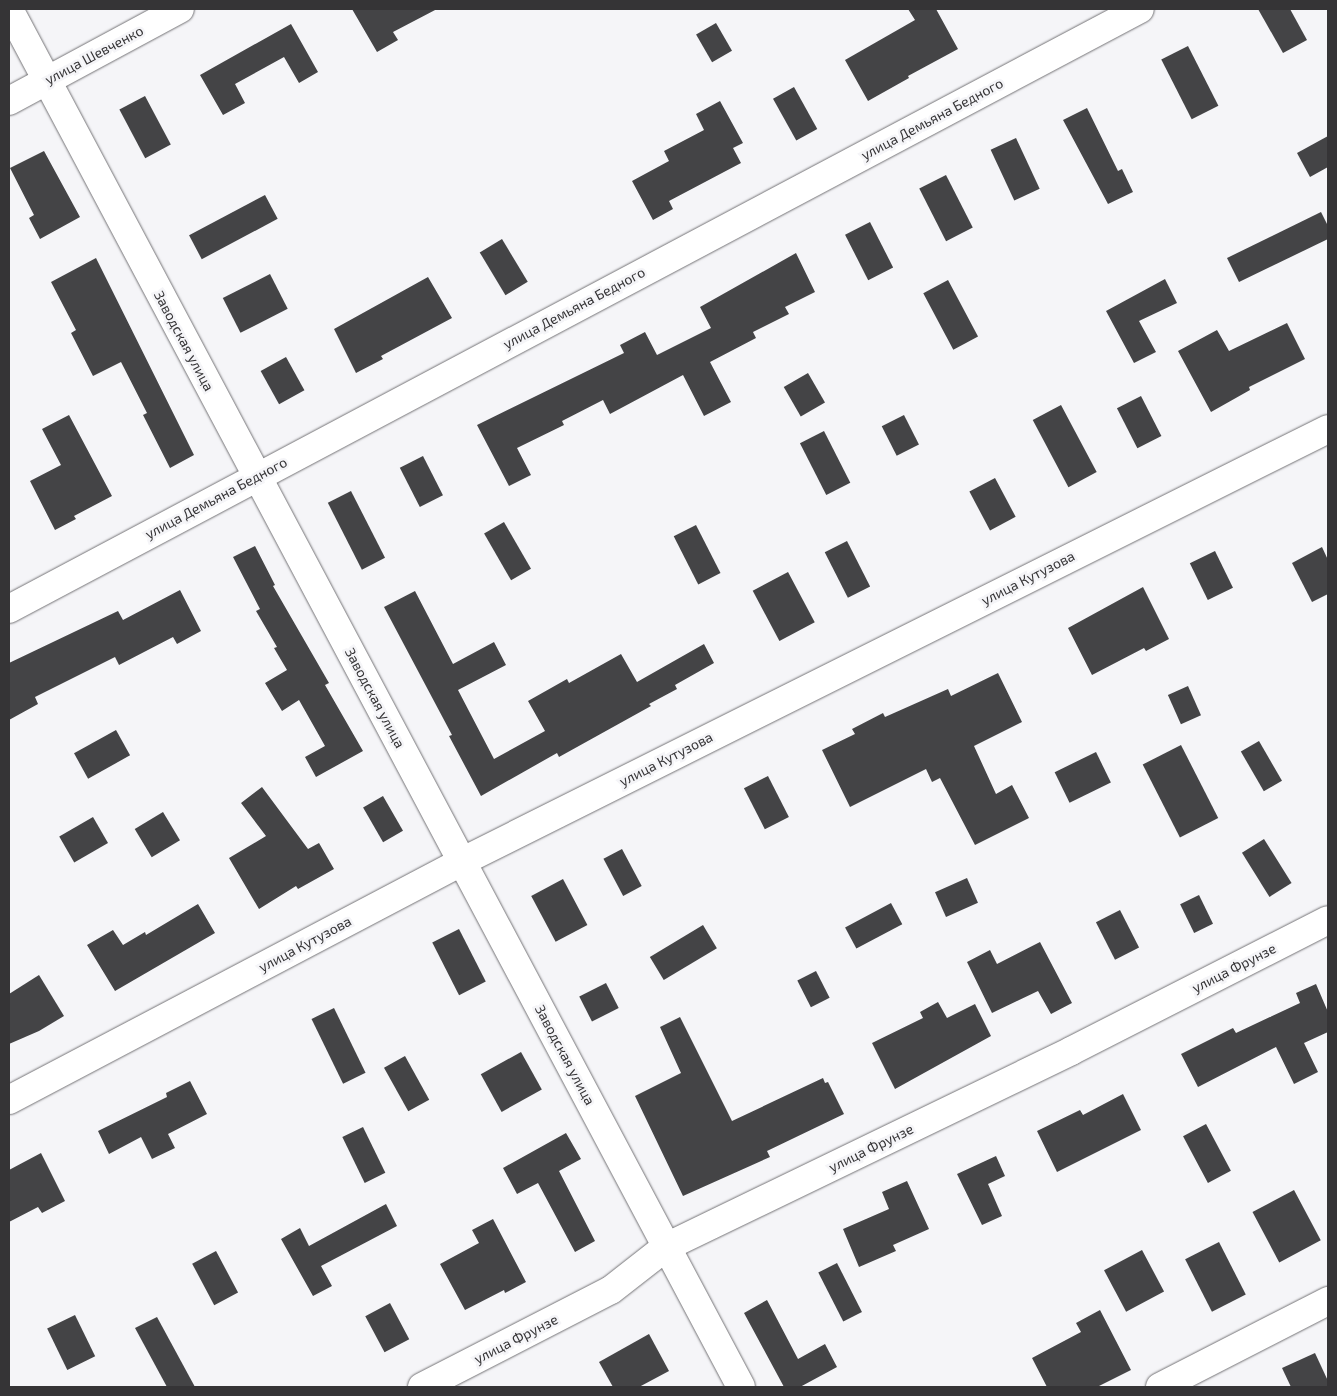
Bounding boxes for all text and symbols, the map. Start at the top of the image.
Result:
street label: улица Шевченко [42,22,146,88]
street label: улица Демьяна Бедного [858,74,1006,164]
street label: улица Демьяна Бедного [500,263,648,353]
street label: Заводская улица [151,288,217,394]
street label: улица Демьяна Бедного [142,453,290,543]
street label: улица Кутузова [978,547,1078,609]
street label: Заводская улица [342,645,408,751]
street label: улица Кутузова [616,728,716,790]
street label: улица Кутузова [256,913,354,975]
street label: улица Фрунзе [1189,940,1279,996]
street label: Заводская улица [532,1002,598,1108]
street label: улица Фрунзе [826,1120,916,1176]
street label: улица Фрунзе [471,1311,561,1367]

